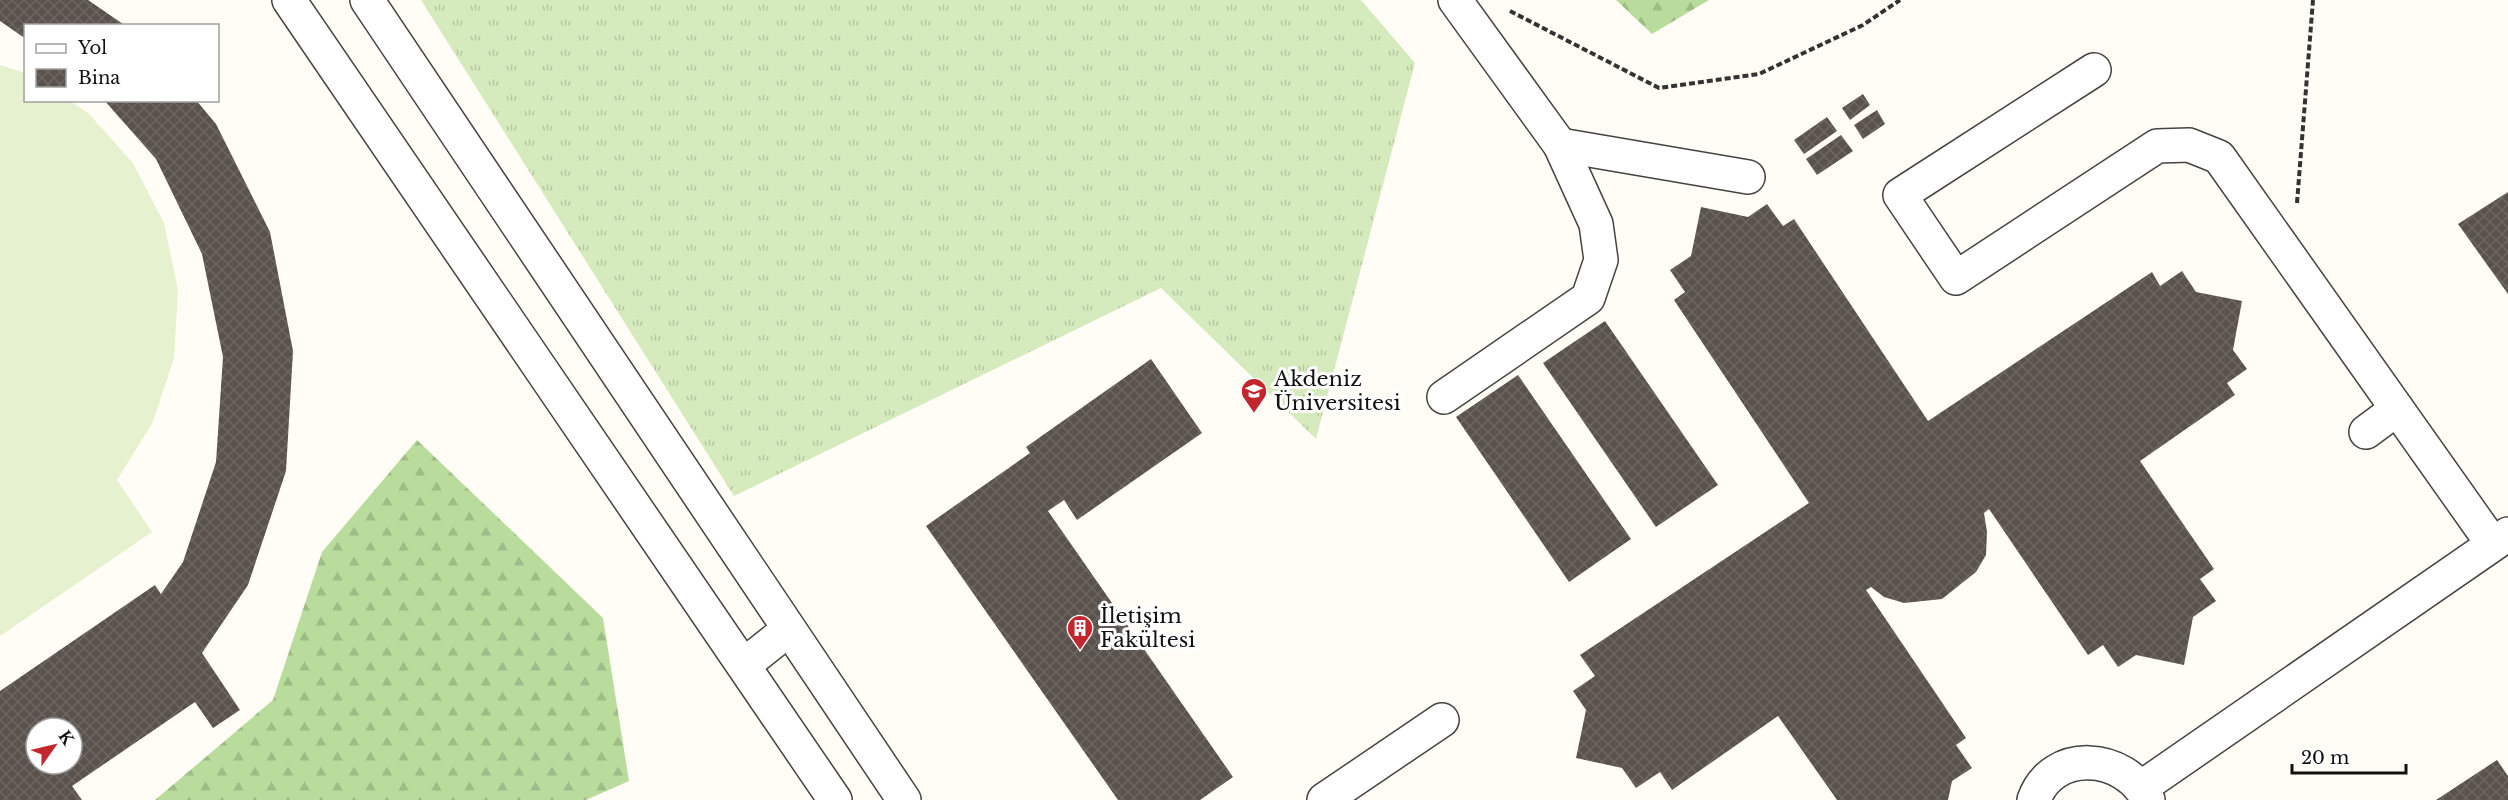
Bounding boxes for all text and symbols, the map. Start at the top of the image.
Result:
legend [24,24,219,102]
text: Yol [77,37,107,59]
text: Bina [78,67,120,89]
place label: Akdeniz Üniversitesi [1273,366,1401,416]
school or university icon: Akdeniz Üniversitesi [1239,376,1269,414]
place label: İletişim Fakültesi [1100,603,1195,653]
building icon: İletişim Fakültesi [1065,613,1095,651]
north arrow [24,716,84,776]
text: K [54,727,79,749]
scale bar [2292,737,2406,775]
text: 20 m [2301,747,2349,769]

